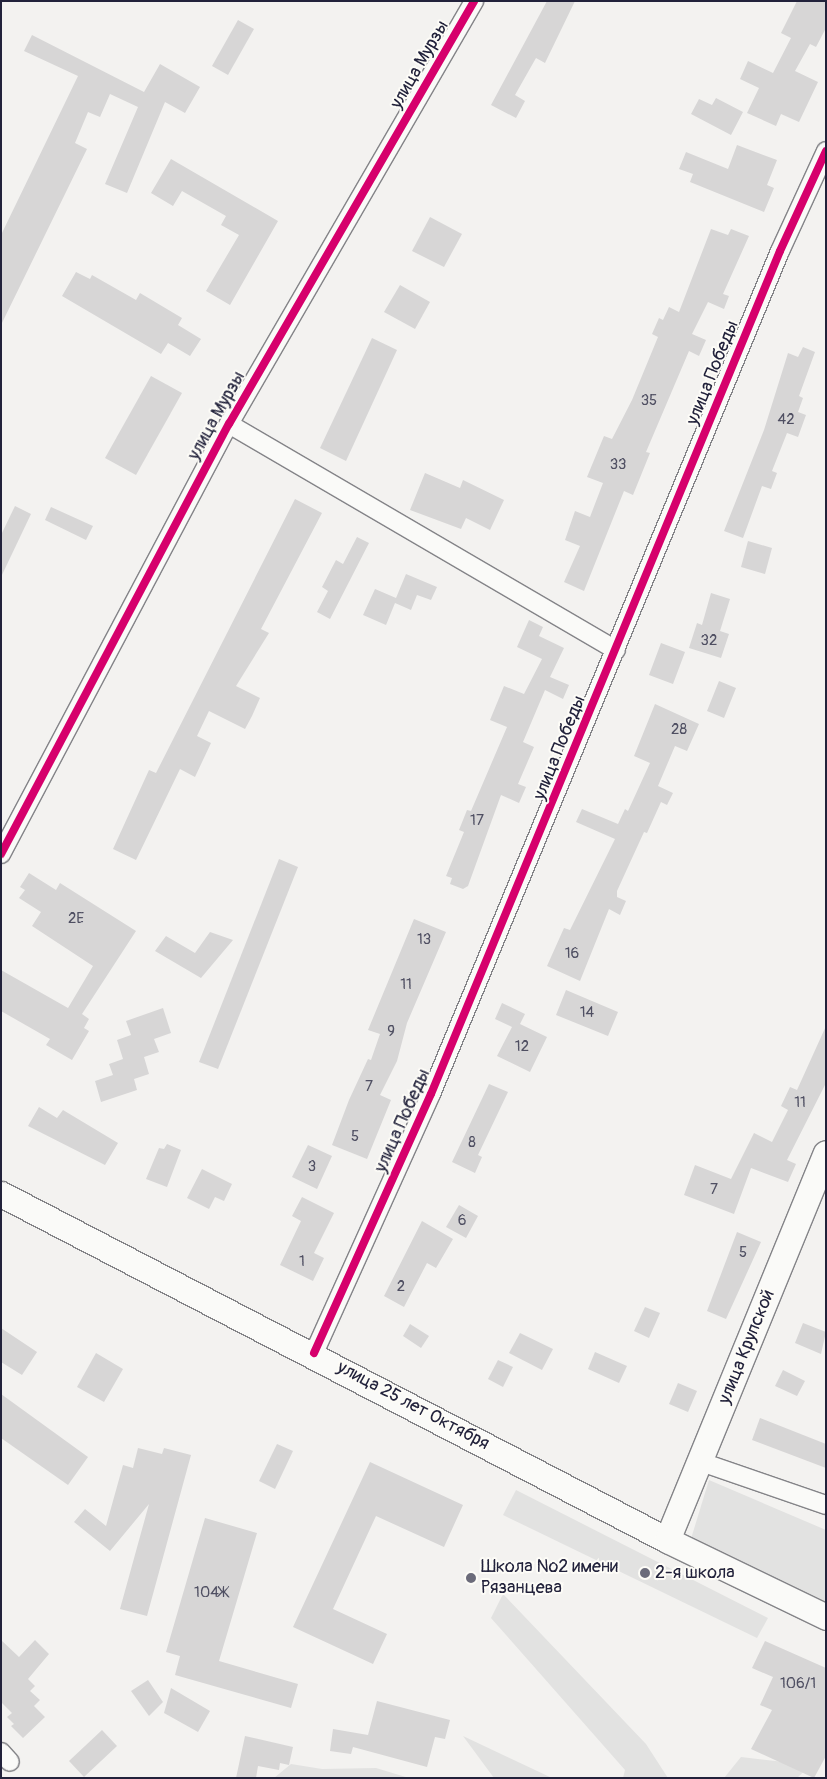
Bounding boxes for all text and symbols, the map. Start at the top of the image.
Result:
street label: улица Мурзы [386,17,454,113]
street label: улица Победы [682,318,744,428]
street label: улица Мурзы [184,368,250,464]
house number: 35 [641,392,657,410]
house number: 42 [777,411,795,429]
house number: 33 [610,456,626,474]
house number: 32 [701,632,717,650]
street label: улица Победы [529,693,591,803]
house number: 28 [671,721,687,739]
house number: 17 [470,812,484,830]
house number: 2Е [68,910,84,928]
house number: 13 [417,931,431,949]
house number: 16 [565,945,579,963]
house number: 11 [400,976,412,994]
house number: 14 [580,1004,594,1022]
house number: 9 [387,1023,395,1041]
house number: 12 [515,1038,529,1056]
street label: улица Победы [371,1066,435,1176]
house number: 7 [365,1078,373,1096]
house number: 11 [794,1094,806,1112]
house number: 5 [351,1128,359,1146]
house number: 8 [468,1134,476,1152]
house number: 3 [308,1158,316,1176]
house number: 7 [710,1181,718,1199]
house number: 6 [458,1212,466,1230]
house number: 5 [739,1244,747,1262]
house number: 1 [299,1253,305,1271]
house number: 2 [397,1278,405,1296]
street label: улица Крупской [714,1287,780,1407]
street label: улица 25 лет Октября [333,1357,493,1455]
place label: Школа №2 имени Рязанцева [481,1557,618,1600]
place label: 2-я школа [655,1562,735,1584]
marker: 2-я школа [639,1567,651,1579]
marker: Школа №2 имени Рязанцева [465,1572,477,1584]
house number: 104Ж [194,1584,228,1602]
house number: 106/1 [780,1675,816,1693]

